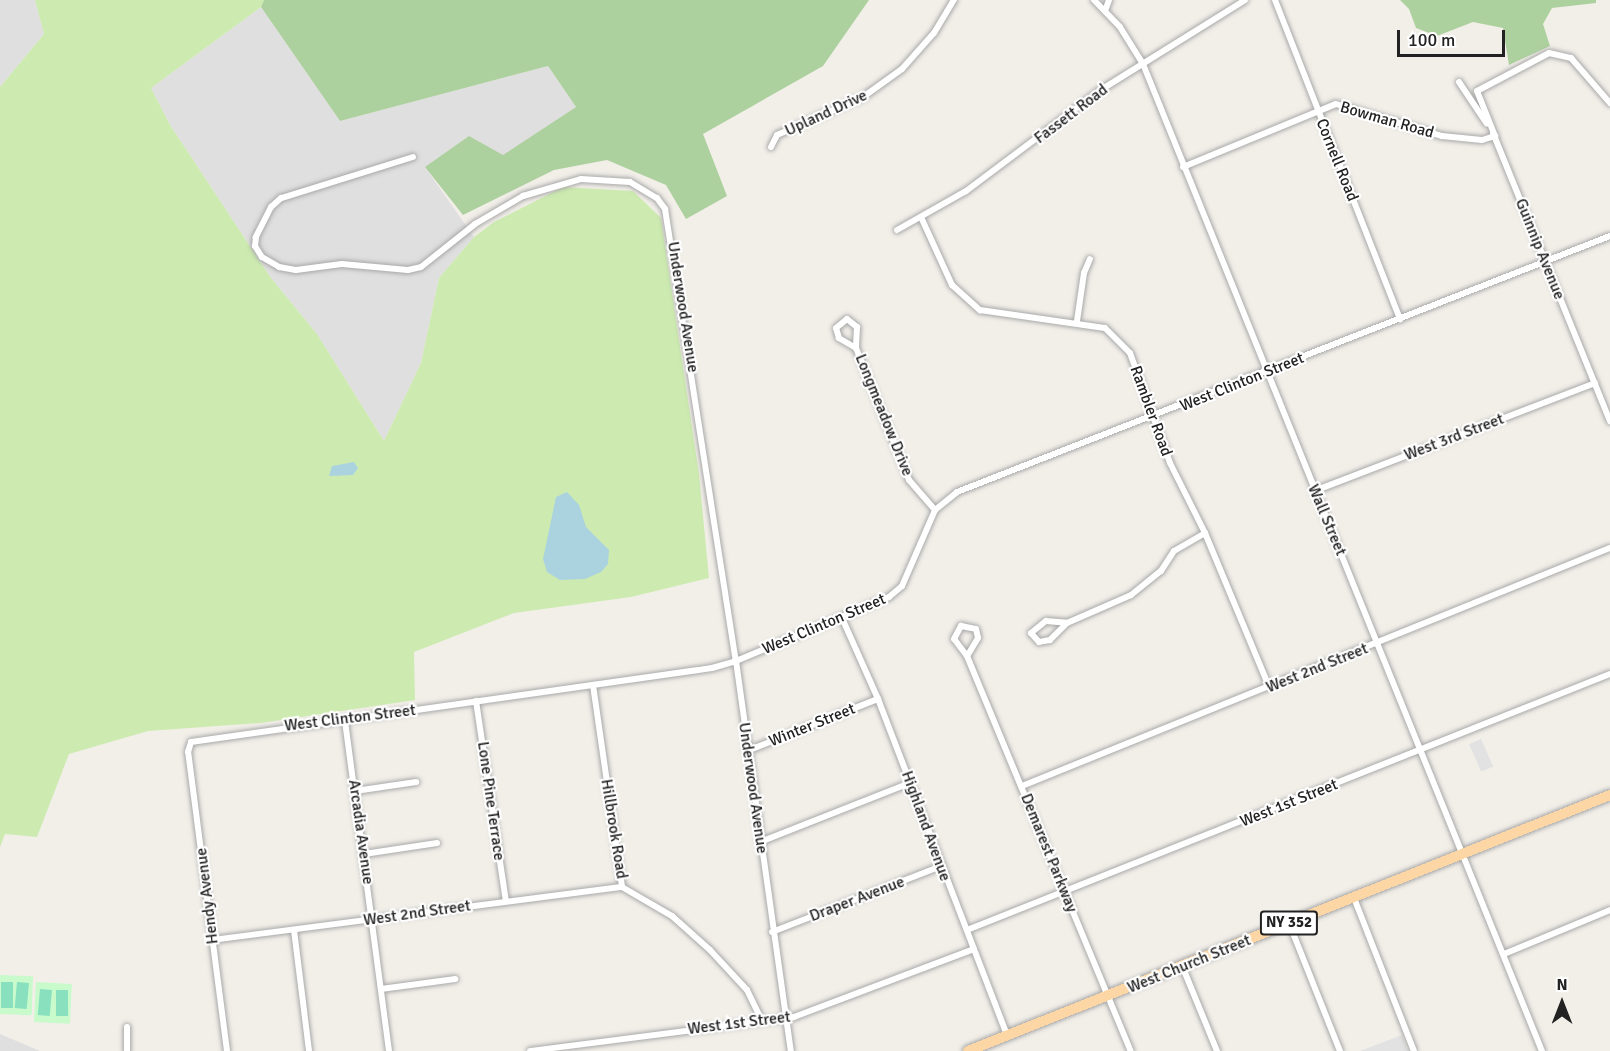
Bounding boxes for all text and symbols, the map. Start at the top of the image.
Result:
scale bar [1400,18,1508,56]
text: 100 m [1408,29,1455,51]
street label: Fassett Road [1031,80,1111,148]
street label: Upland Drive [782,86,870,140]
street label: Bowman Road [1338,97,1436,143]
street label: Cornell Road [1312,116,1362,204]
street label: Guinnip Avenue [1511,196,1569,302]
street label: Underwood Avenue [663,240,703,374]
street label: West Clinton Street [1177,348,1307,416]
street label: Longmeadow Drive [851,351,917,479]
street label: Rambler Road [1126,363,1176,459]
street label: West 3rd Street [1401,409,1507,465]
street label: Wall Street [1303,481,1351,559]
street label: West Clinton Street [759,589,889,659]
street label: West 2nd Street [1263,639,1371,697]
street label: Winter Street [766,699,858,751]
street label: West Clinton Street [283,700,417,736]
street label: Underwood Avenue [734,721,772,855]
street label: Lone Pine Terrace [473,740,509,862]
street label: Highland Avenue [897,768,955,884]
street label: West 1st Street [1237,775,1341,831]
street label: Arcadia Avenue [344,778,378,886]
street label: Hillbrook Road [597,778,631,880]
street label: Demarest Parkway [1016,791,1082,915]
street label: Hendy Avenue [192,847,222,945]
street label: Draper Avenue [807,872,907,926]
street label: West 2nd Street [362,896,472,930]
road number: NY 352 [1259,911,1319,935]
street label: West Church Street [1125,931,1253,997]
north arrow [1532,973,1592,1033]
text: N [1556,975,1568,995]
street label: West 1st Street [686,1007,792,1039]

